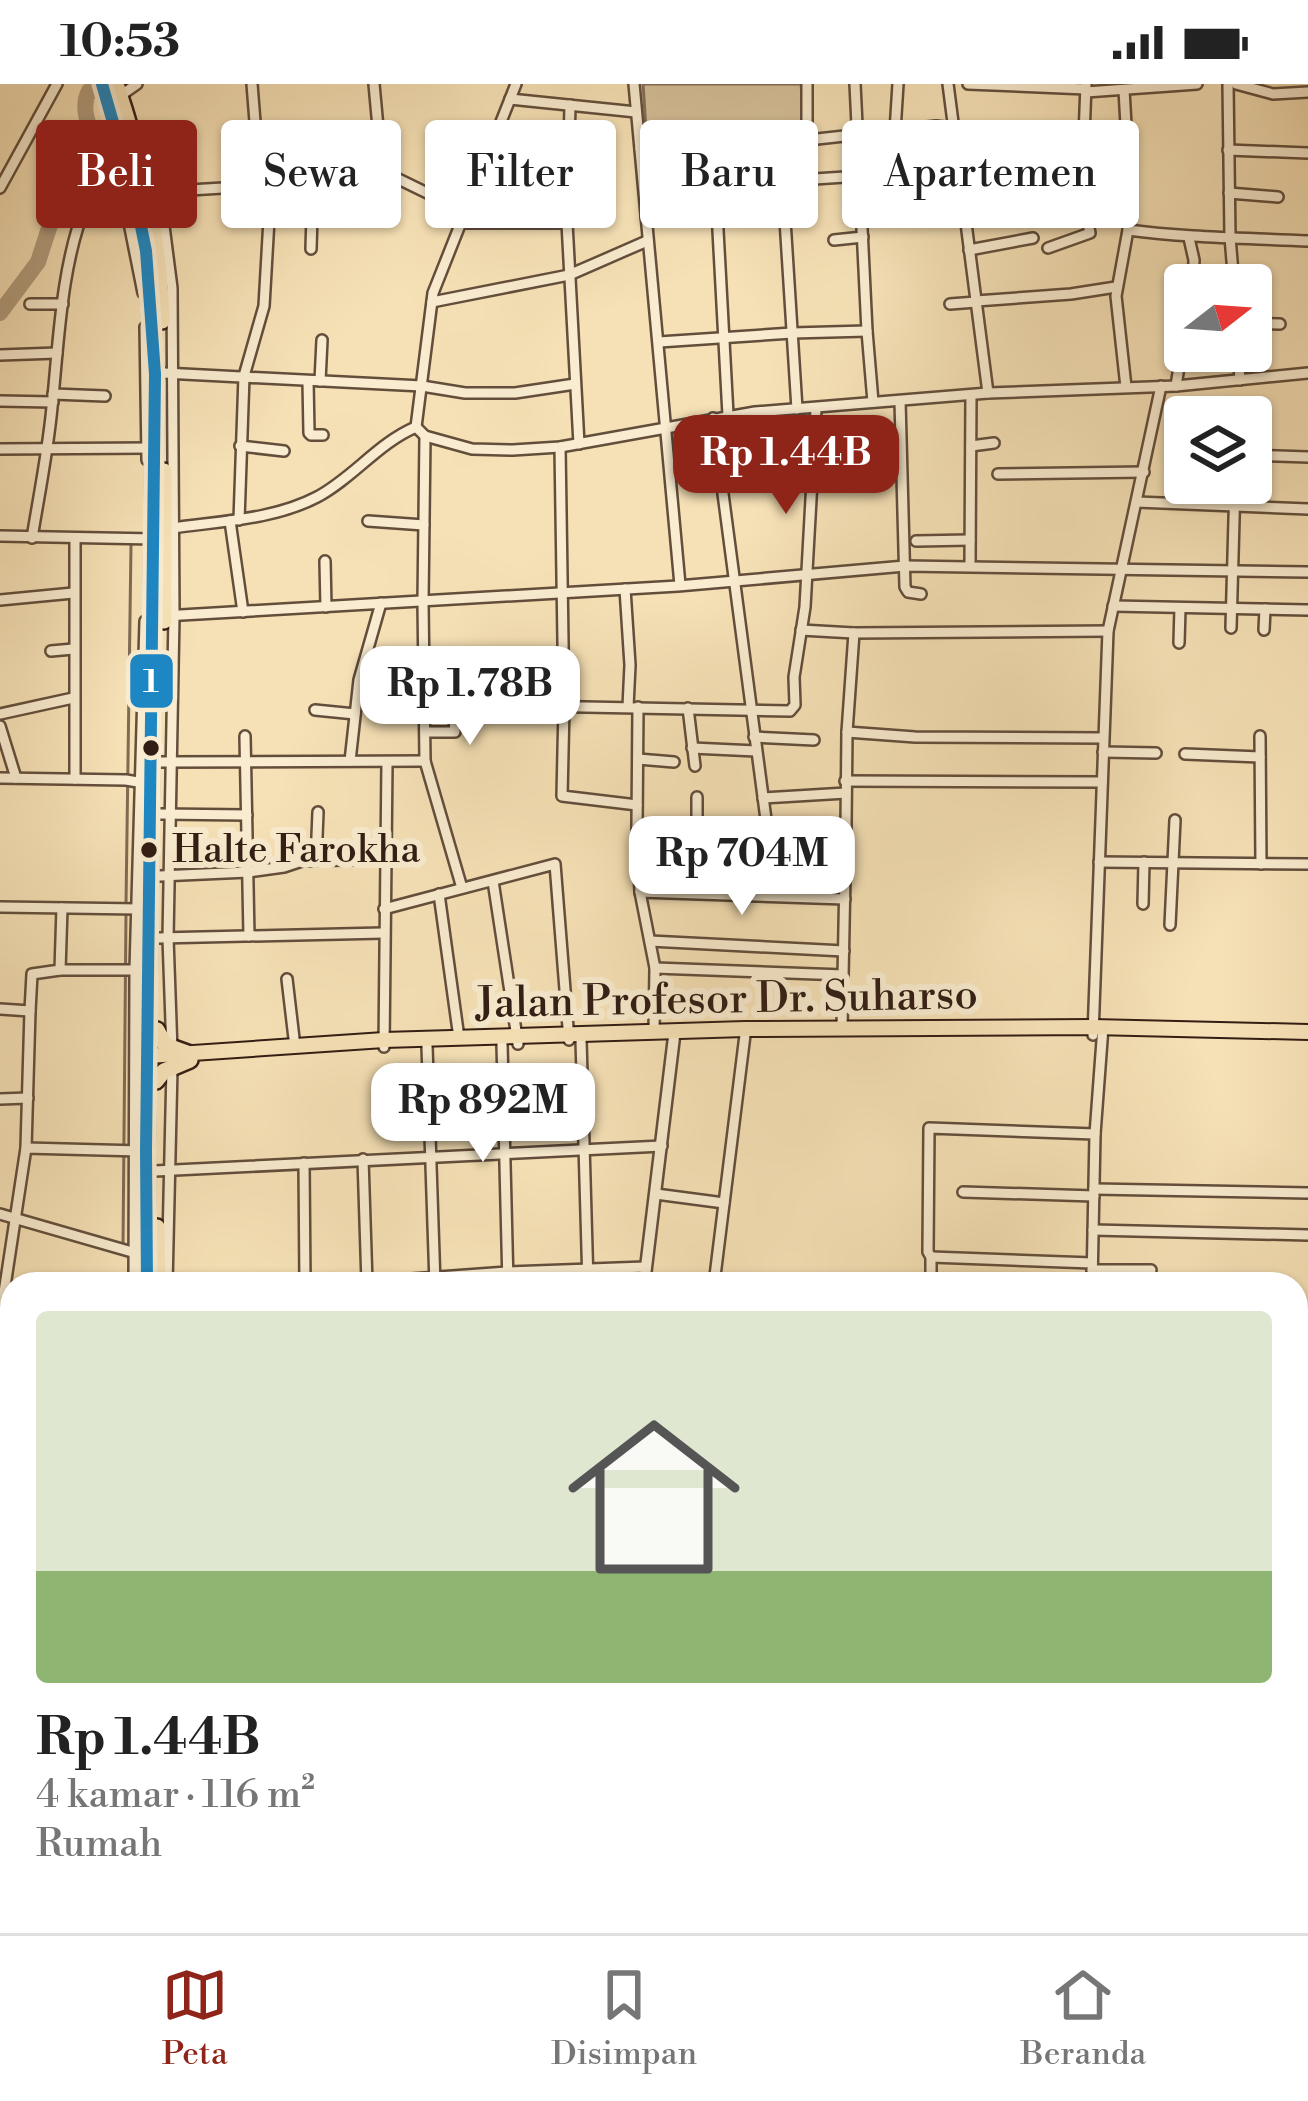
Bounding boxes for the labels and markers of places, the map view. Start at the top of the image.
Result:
pin: Rp 1.44B [662,415,910,517]
pin: Rp 1.78B [346,646,594,748]
unlabelled marker [140,737,162,759]
pin: Rp 704M [631,816,853,918]
place label: Halte Farokha [172,826,421,875]
marker: Halte Farokha [138,839,160,861]
pin: Rp 892M [372,1063,594,1165]

